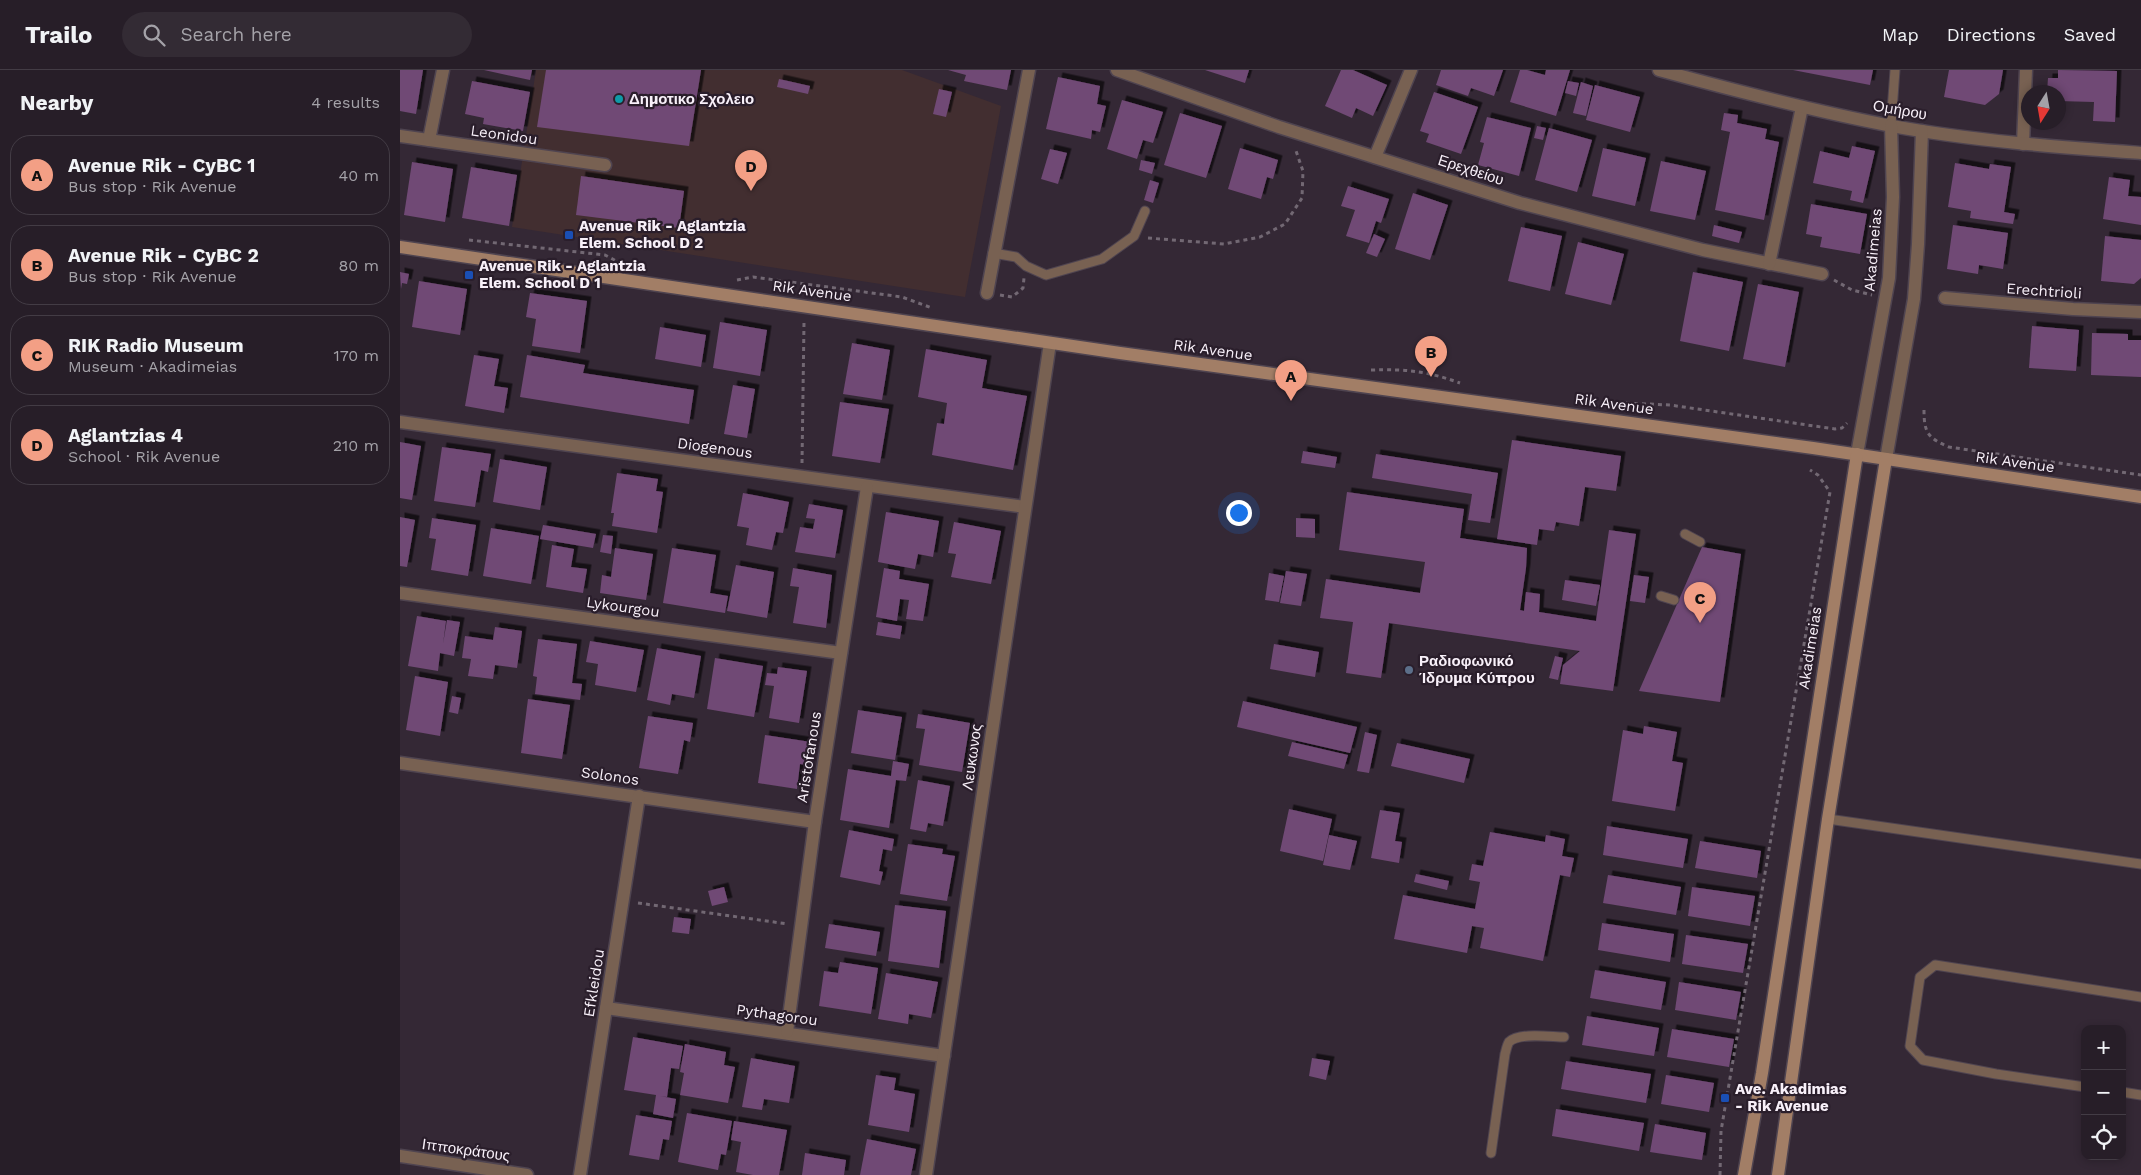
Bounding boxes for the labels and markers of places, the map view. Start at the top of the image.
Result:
place label: Δημοτικο Σχολειο [629,90,754,108]
marker: Δημοτικο Σχολειο [613,93,625,105]
pin: D [735,150,767,191]
place label: Avenue Rik - Aglantzia Elem. School D 2 [579,217,746,252]
marker: Avenue Rik - Aglantzia Elem. School D 2 [563,229,575,241]
place label: Avenue Rik - Aglantzia Elem. School D 1 [479,257,646,292]
marker: Avenue Rik - Aglantzia Elem. School D 1 [463,269,475,281]
pin: B [1415,336,1447,377]
pin: A [1275,360,1307,401]
pin: C [1684,582,1716,623]
place label: Ραδιοφωνικό Ίδρυμα Κύπρου [1419,652,1535,687]
marker: Ραδιοφωνικό Ίδρυμα Κύπρου [1403,664,1415,676]
place label: Ave. Akadimias - Rik Avenue [1735,1080,1847,1115]
marker: Ave. Akadimias - Rik Avenue [1719,1092,1731,1104]

